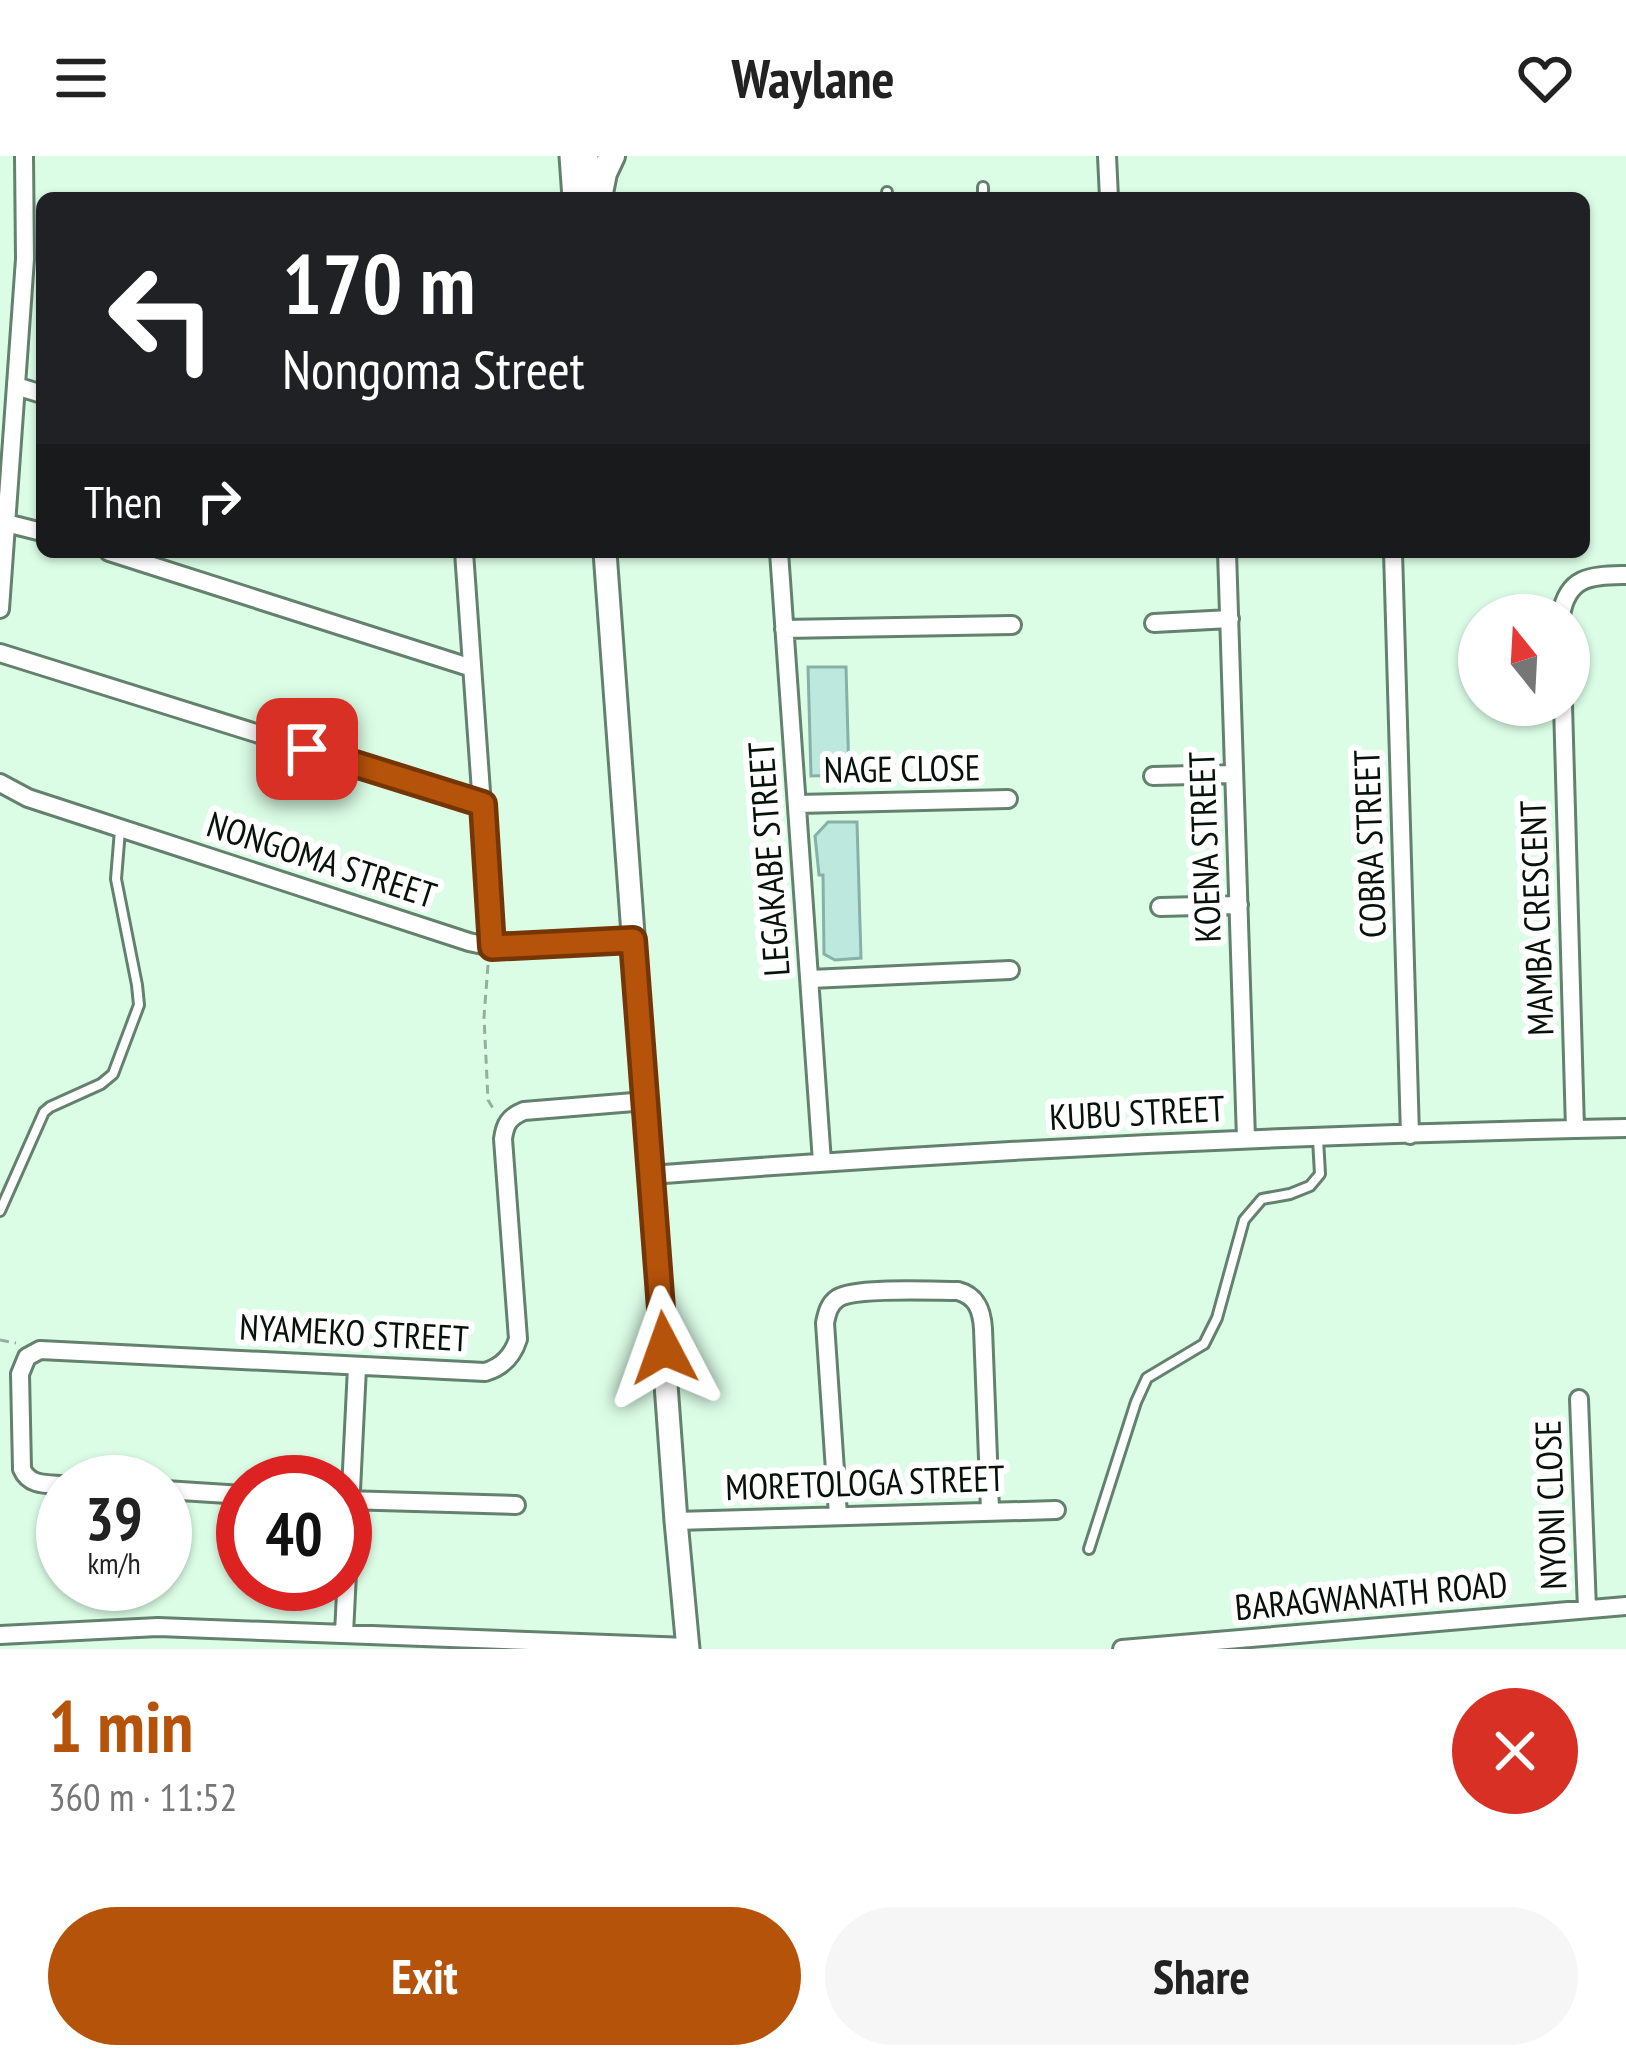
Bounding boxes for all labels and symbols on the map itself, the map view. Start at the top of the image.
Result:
north arrow [1458,594,1590,726]
pin [256,698,358,800]
street label: LEGAKABE STREET [736,740,800,978]
street label: NAGE CLOSE [823,743,981,793]
street label: COBRA STREET [1342,749,1396,939]
street label: KOENA STREET [1177,751,1231,943]
street label: NONGOMA STREET [201,800,443,918]
street label: MAMBA CRESCENT [1508,800,1564,1036]
street label: KUBU STREET [1048,1084,1226,1140]
position arrow [601,1285,727,1411]
street label: NYAMEKO STREET [238,1303,470,1361]
street label: NYONI CLOSE [1524,1419,1576,1591]
street label: MORETOLOGA STREET [724,1454,1006,1510]
speed limit sign: 40 [216,1455,372,1611]
street label: BARAGWANATH ROAD [1233,1560,1509,1630]

